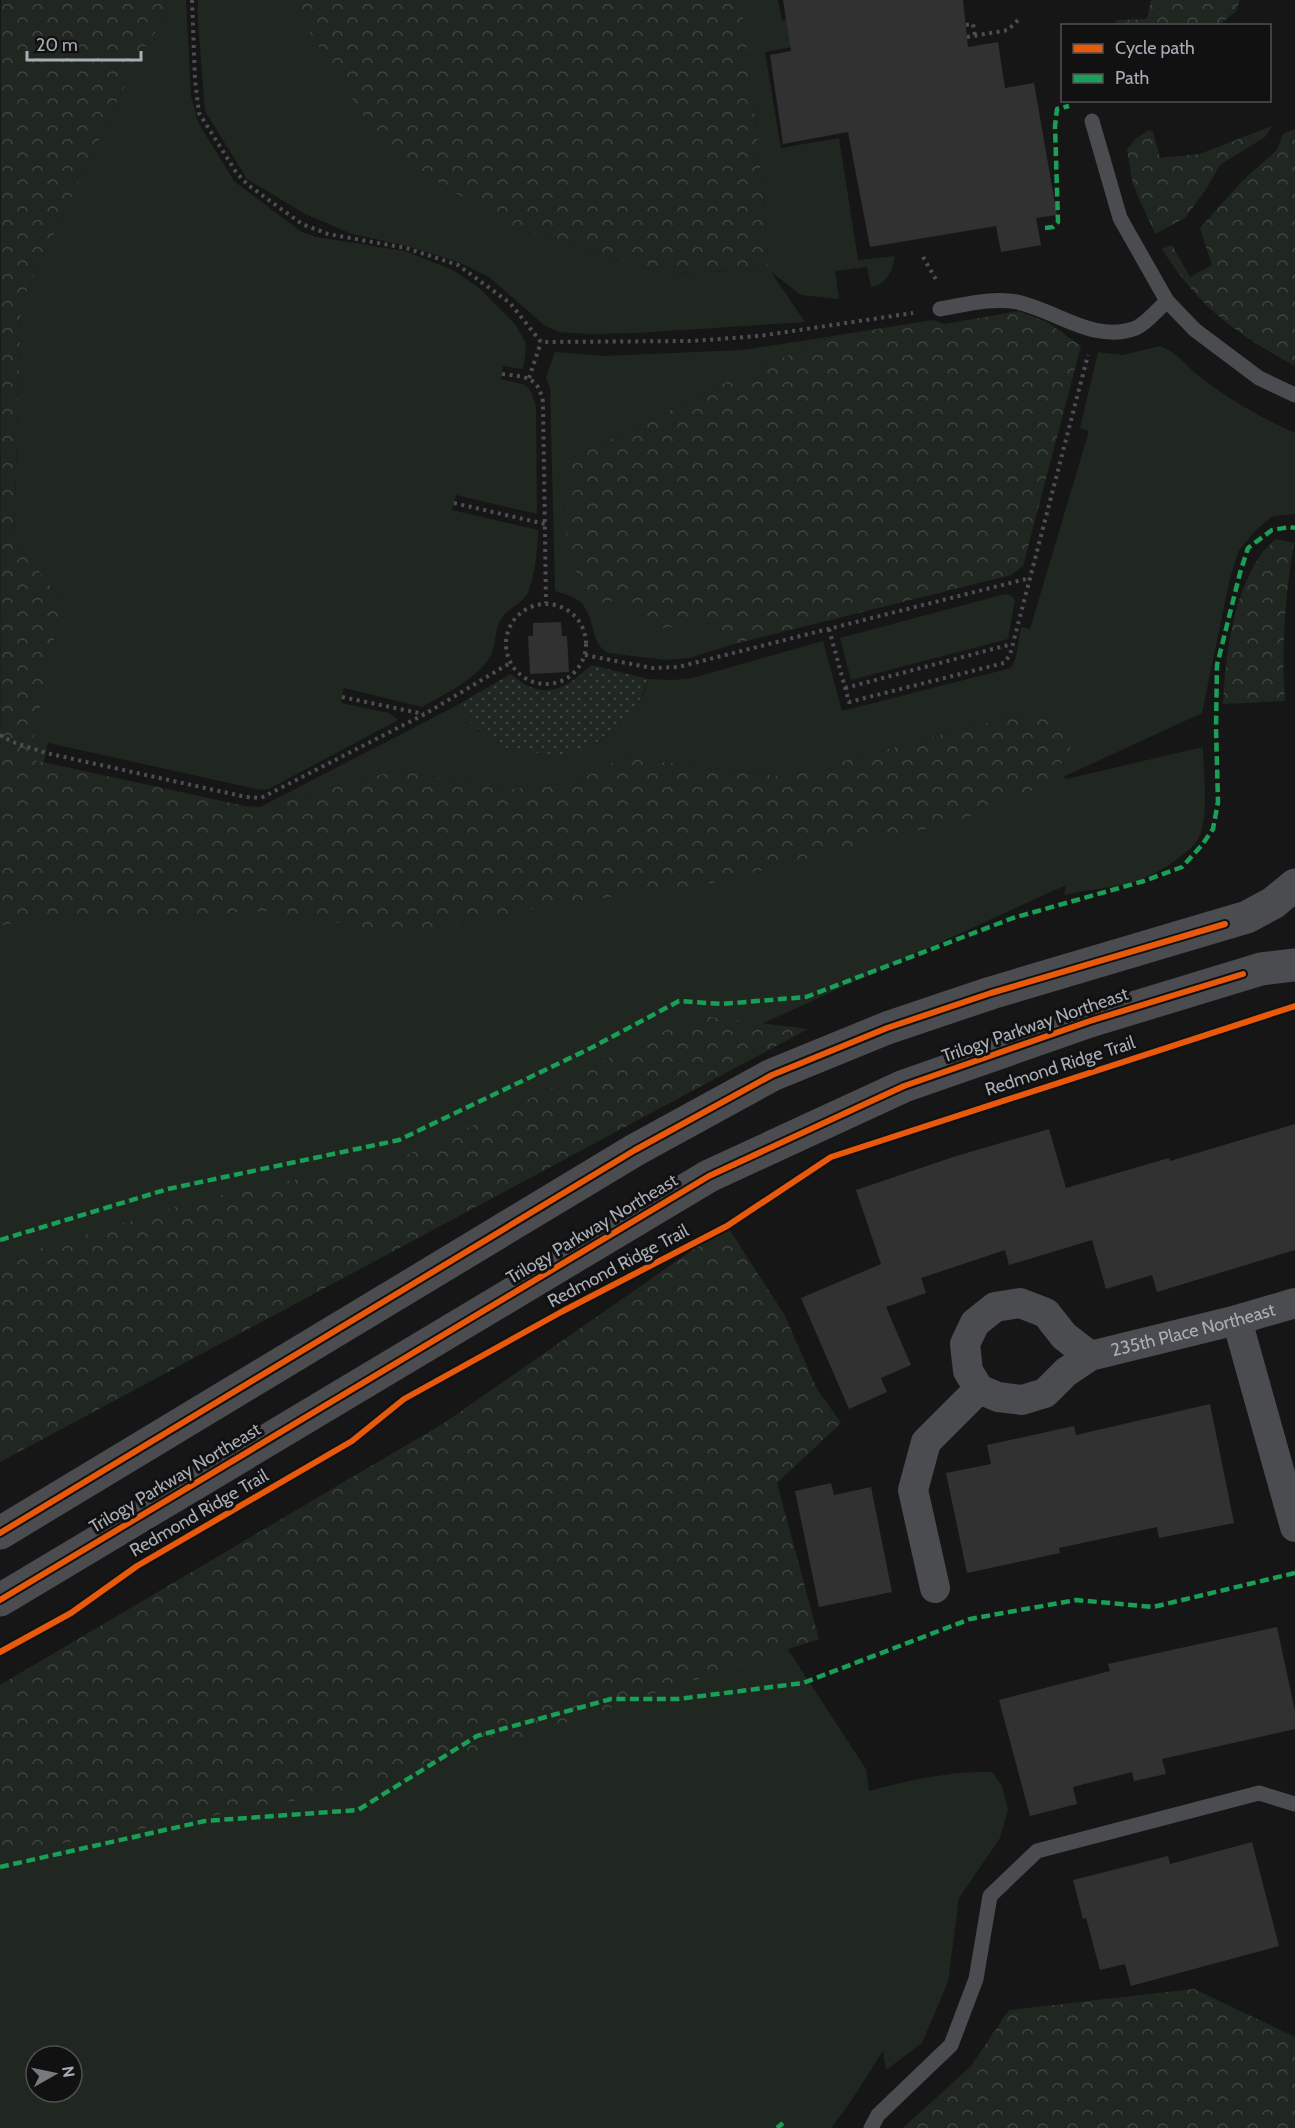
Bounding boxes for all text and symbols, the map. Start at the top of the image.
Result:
scale bar [27,24,141,62]
legend [1061,24,1271,102]
text: 20 m [36,34,78,56]
text: Cycle path [1115,37,1195,59]
text: Path [1115,67,1149,89]
street label: Trilogy Parkway Northeast [939,983,1131,1067]
street label: Redmond Ridge Trail [982,1031,1139,1101]
street label: Trilogy Parkway Northeast [502,1169,682,1289]
street label: Redmond Ridge Trail [544,1219,693,1312]
street label: 235th Place Northeast [1109,1298,1278,1361]
street label: Trilogy Parkway Northeast [85,1418,265,1538]
street label: Redmond Ridge Trail [126,1464,273,1562]
north arrow [24,2044,84,2104]
text: N [58,2065,79,2079]

